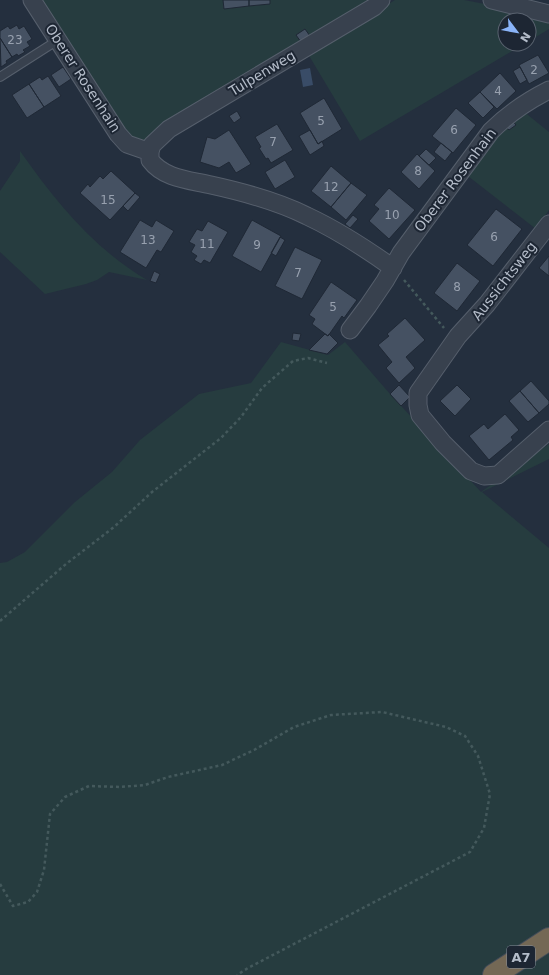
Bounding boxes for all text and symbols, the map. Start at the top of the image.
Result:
north arrow [497,12,537,52]
street label: Oberer Rosenhain [42,21,124,135]
text: N [517,30,533,44]
house number: 23 [7,33,23,47]
street label: Tulpenweg [225,47,298,100]
house number: 2 [530,63,538,77]
house number: 4 [494,84,502,98]
house number: 5 [317,114,325,128]
house number: 6 [450,123,458,137]
street label: Oberer Rosenhain [411,125,499,235]
house number: 7 [269,135,277,149]
house number: 8 [414,164,422,178]
house number: 12 [323,180,339,194]
house number: 15 [100,193,116,207]
house number: 10 [384,208,400,222]
house number: 6 [490,230,498,244]
house number: 13 [140,233,156,247]
house number: 11 [199,237,215,251]
house number: 9 [253,238,261,252]
street label: Aussichtsweg [468,239,540,323]
house number: 7 [294,266,302,280]
house number: 8 [453,280,461,294]
house number: 5 [329,300,337,314]
road number: A7 [507,946,535,968]

